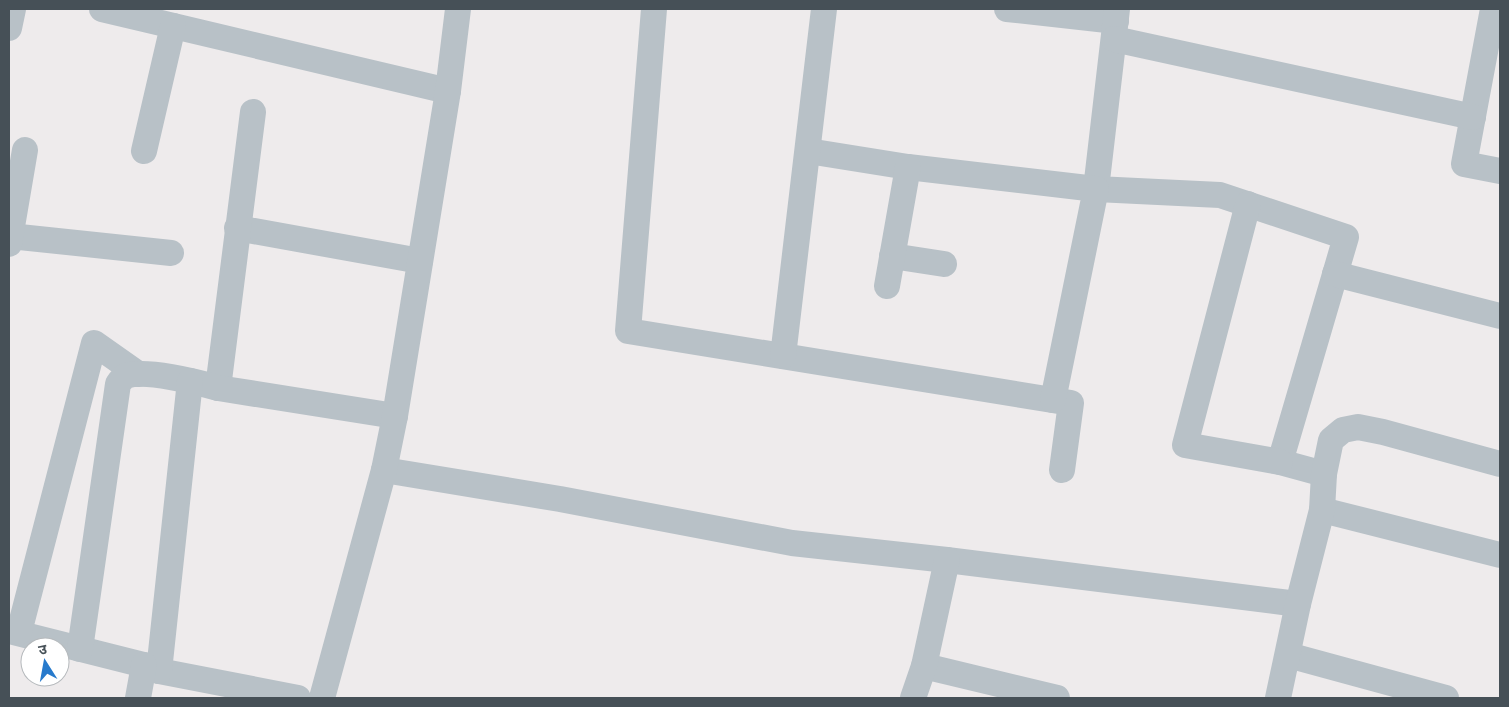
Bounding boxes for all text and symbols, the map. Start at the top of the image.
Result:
north arrow [20,637,70,687]
text: उ [37,640,49,659]

